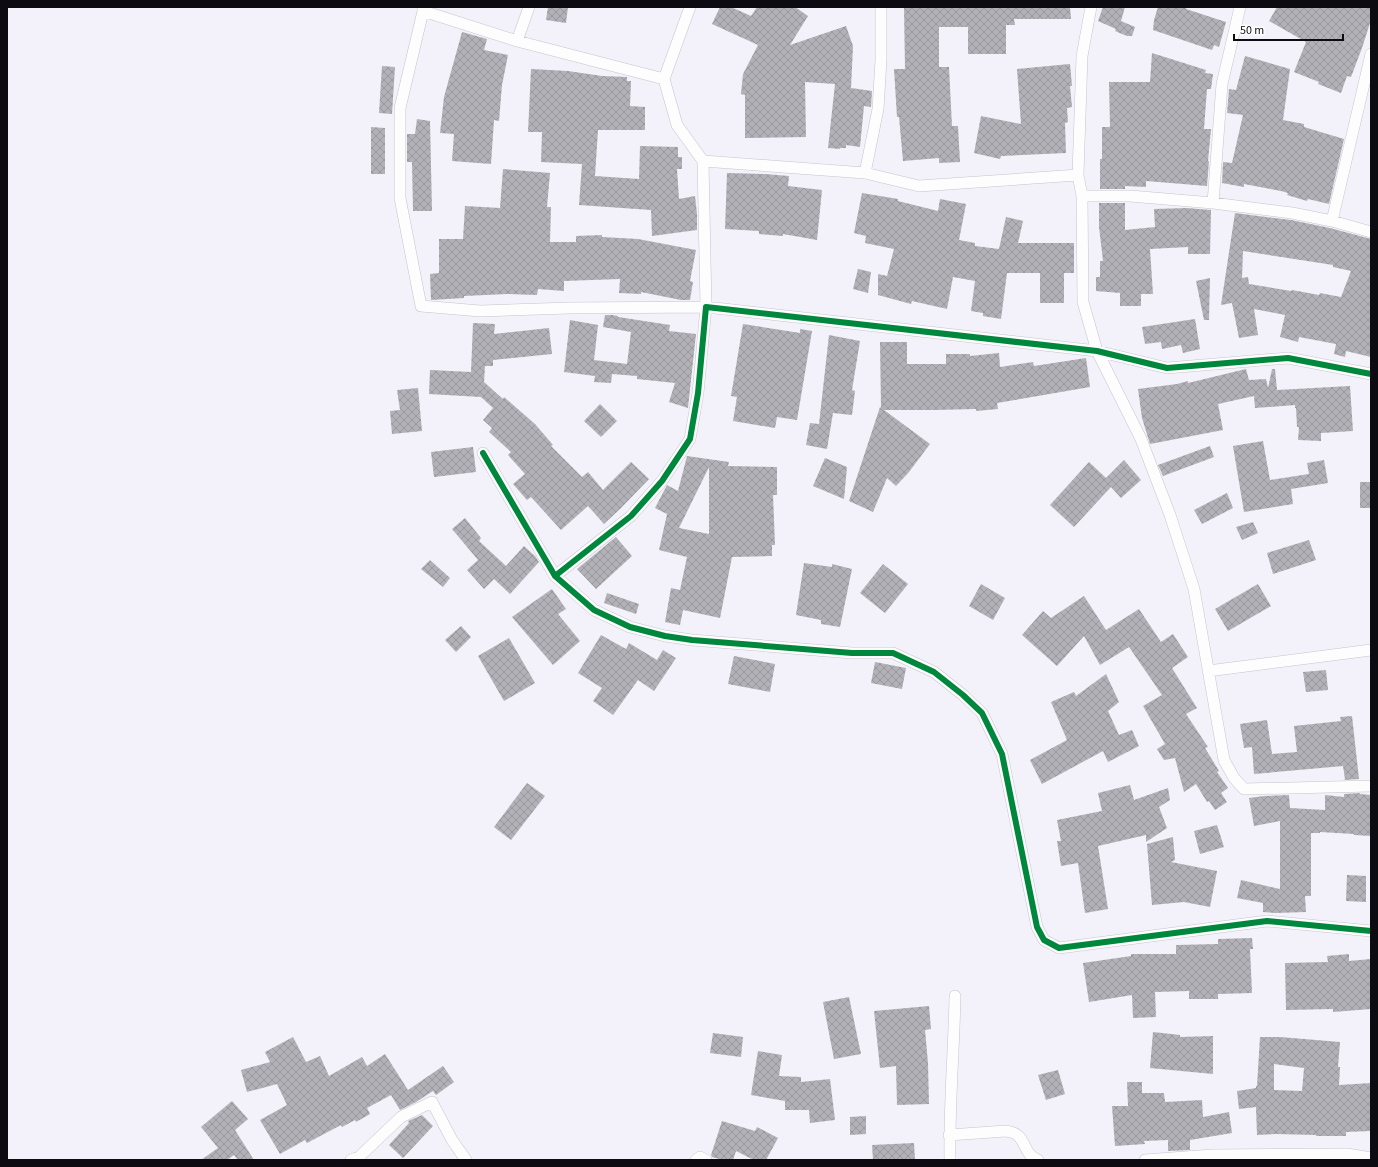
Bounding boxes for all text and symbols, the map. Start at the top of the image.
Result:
scale bar [1234,16,1343,42]
text: 50 m [1240,22,1264,39]

